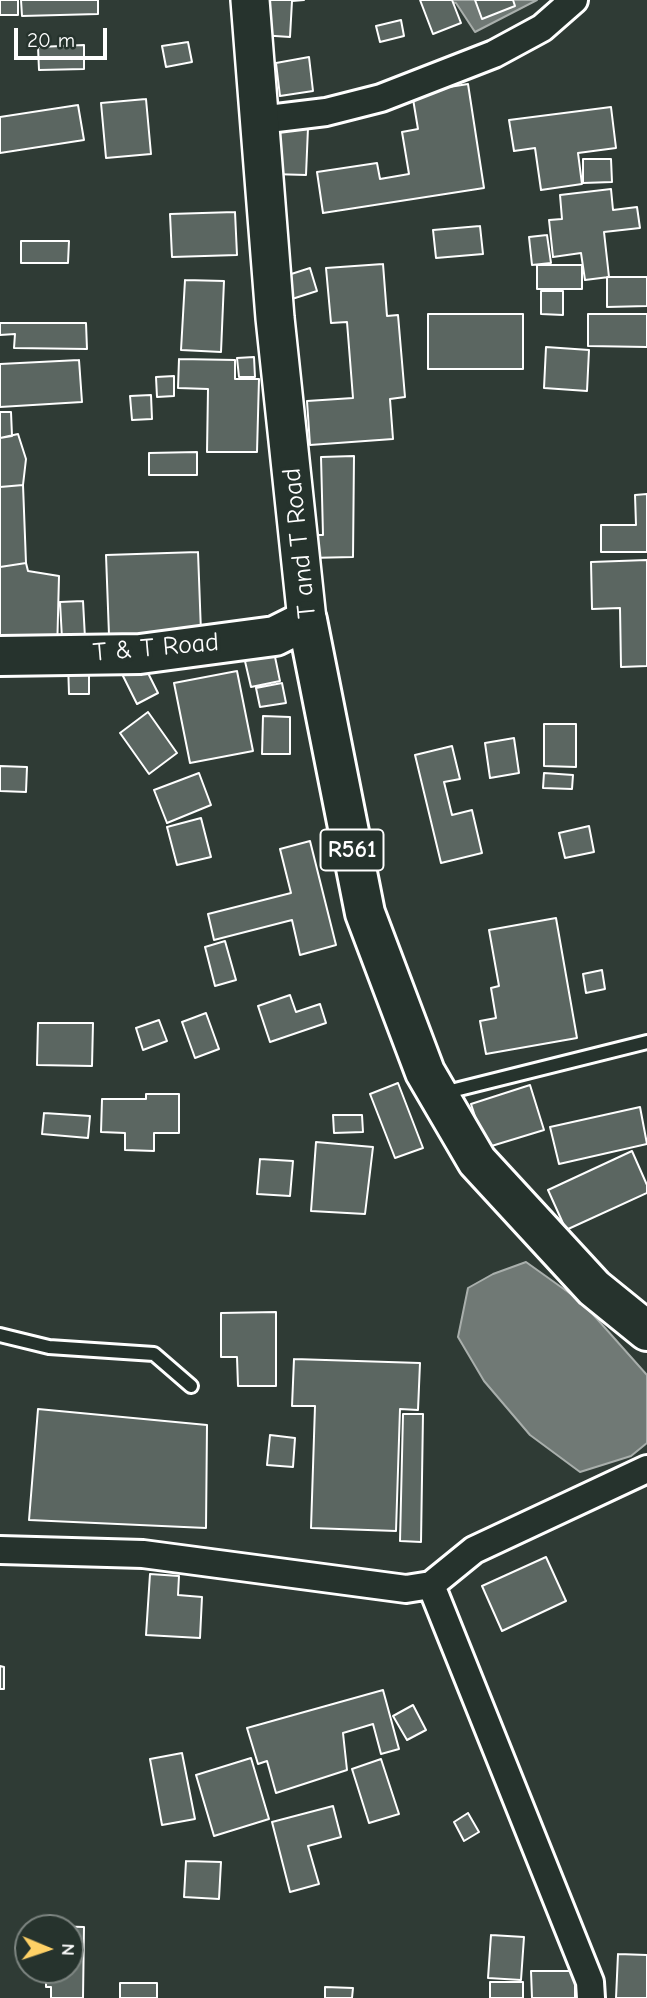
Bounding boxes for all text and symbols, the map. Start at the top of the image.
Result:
scale bar [18,14,110,58]
text: 20 m [27,28,75,52]
street label: T and T Road [277,466,323,620]
street label: T & T Road [92,627,220,669]
road number: R561 [320,830,384,870]
north arrow [14,1914,84,1984]
text: N [57,1943,79,1956]

